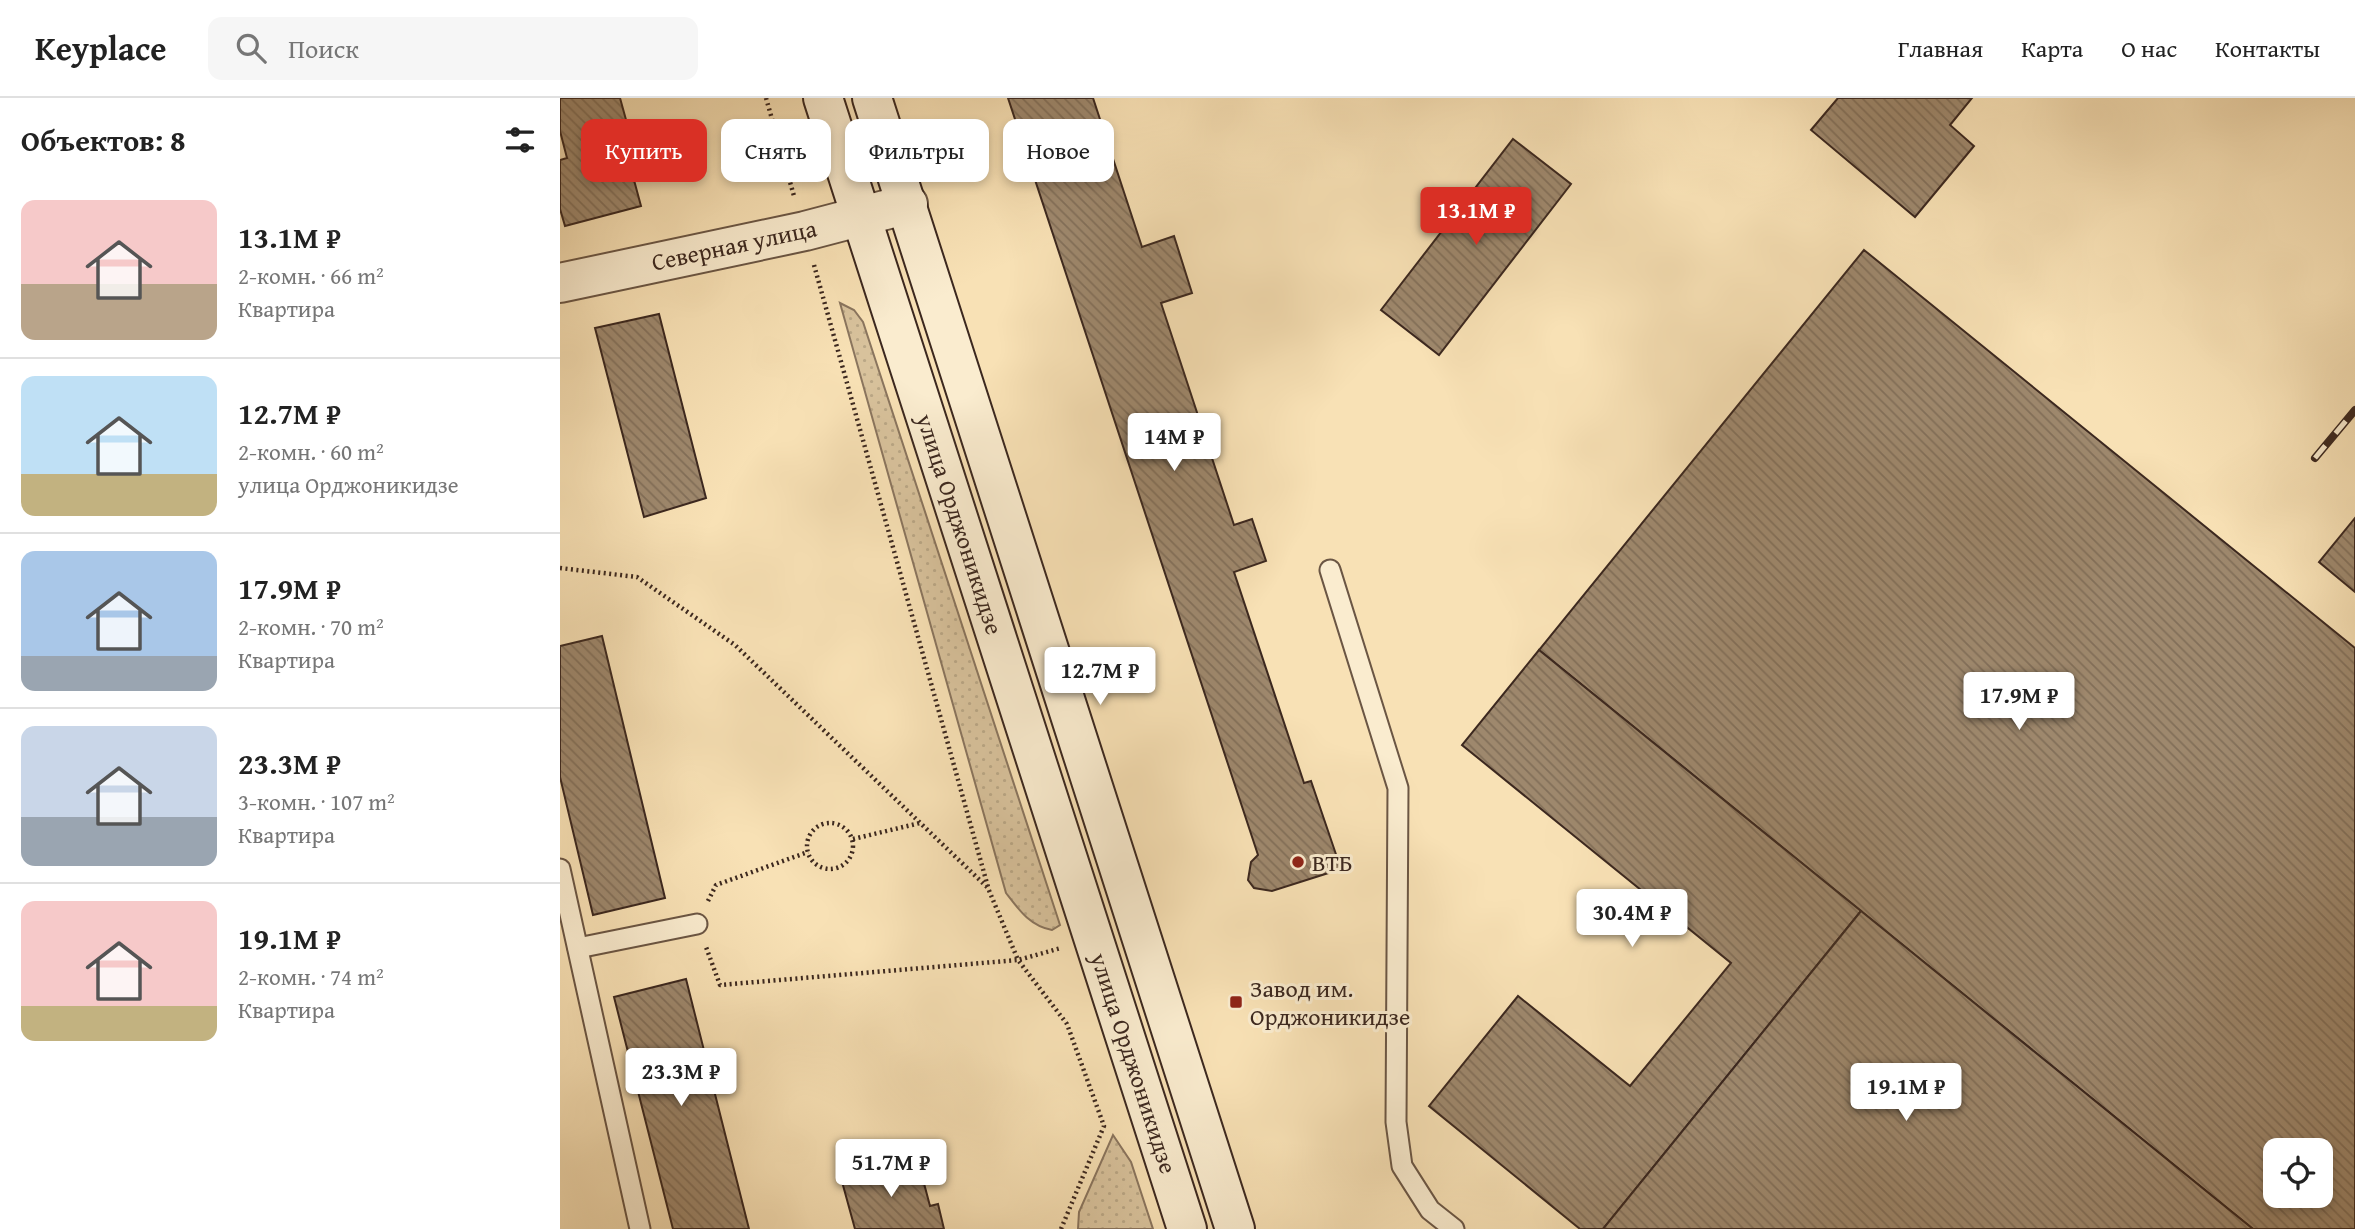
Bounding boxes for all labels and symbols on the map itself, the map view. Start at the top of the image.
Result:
pin: 13.1M ₽ [1411,188,1541,247]
street label: Северная улица [648,210,820,280]
street label: улица Орджоникидзе [907,408,1012,639]
pin: 14M ₽ [1125,414,1223,473]
pin: 12.7M ₽ [1035,648,1165,707]
pin: 17.9M ₽ [1954,672,2084,732]
place label: ВТБ [1312,845,1353,880]
marker: ВТБ [1290,854,1306,870]
pin: 30.4M ₽ [1567,890,1697,949]
street label: улица Орджоникидзе [1081,947,1186,1178]
place label: Завод им. Орджоникидзе [1250,971,1410,1034]
marker: Завод им. Орджоникидзе [1228,994,1244,1010]
pin: 23.3M ₽ [616,1048,746,1108]
pin: 19.1M ₽ [1841,1063,1971,1123]
pin: 51.7M ₽ [826,1140,956,1199]

